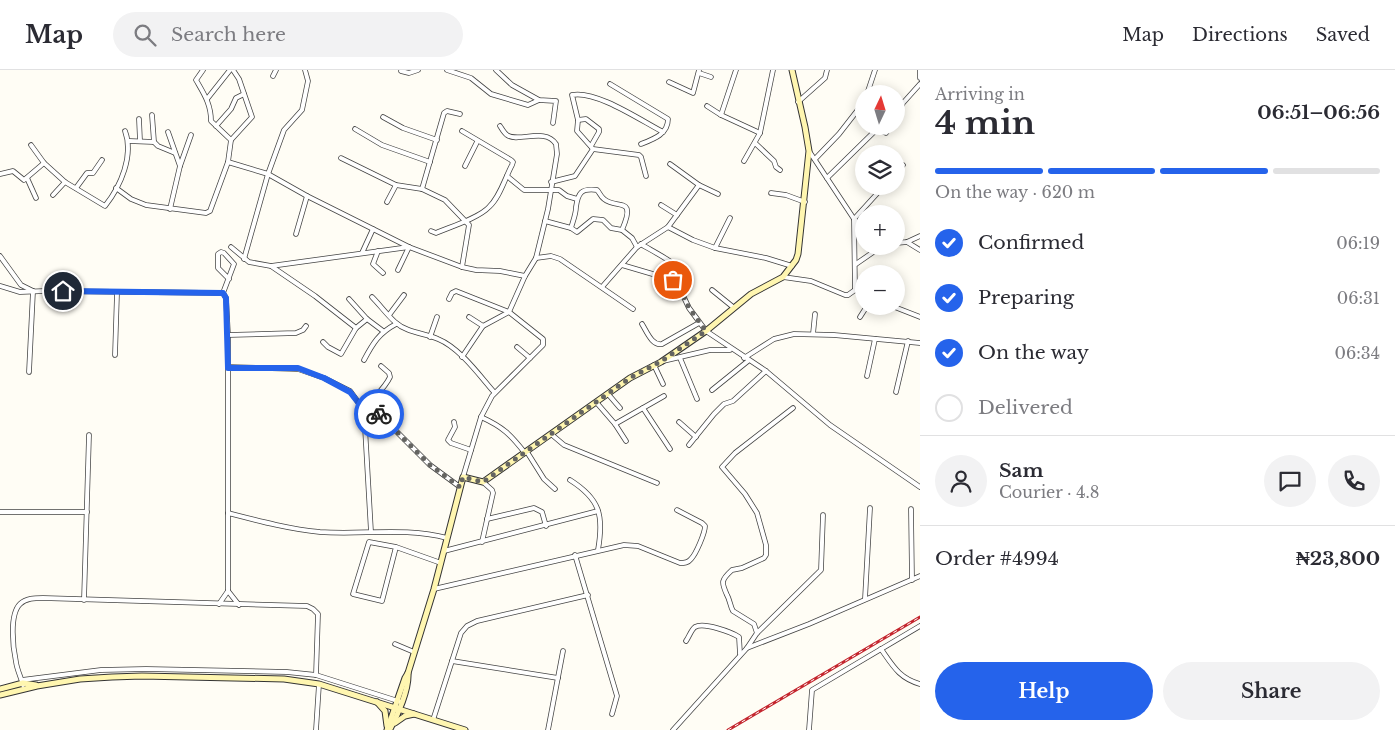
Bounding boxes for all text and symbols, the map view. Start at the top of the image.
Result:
search box [113,12,463,57]
text: Map [25,20,83,49]
icon: search [131,21,159,49]
text: Search here [171,23,286,46]
text: Map [1122,24,1164,46]
text: Directions [1192,24,1288,46]
text: Saved [1316,24,1370,46]
text: Arriving in [935,84,1025,104]
north arrow [855,85,905,135]
map controls [855,85,905,315]
text: 06:51–06:56 [1257,101,1380,124]
text: 4 min [935,103,1035,143]
button: layers [855,145,905,195]
text: On the way · 620 m [935,182,1095,202]
button: + [855,205,905,255]
icon: check [935,229,963,257]
text: Confirmed [978,231,1084,254]
text: 06:19 [1336,233,1380,253]
pin [652,259,694,301]
button: − [855,265,905,315]
icon: bag [659,266,687,294]
pin [42,270,84,312]
icon: home [49,277,77,305]
icon: check [935,284,963,312]
text: Preparing [978,286,1074,309]
text: 06:31 [1337,288,1380,308]
icon: check [935,339,963,367]
text: On the way [978,341,1089,364]
text: 06:34 [1335,343,1380,363]
courier [354,389,404,439]
text: Delivered [978,396,1073,419]
icon: bike [365,400,393,428]
button: person [935,455,987,507]
button: chat [1264,455,1316,507]
button: phone [1328,455,1380,507]
text: Sam [999,459,1044,482]
text: Courier · 4.8 [999,482,1100,502]
text: Order #4994 [935,547,1059,570]
text: ₦23,800 [1296,547,1380,570]
button: Help [935,662,1153,720]
button: Share [1163,662,1380,720]

